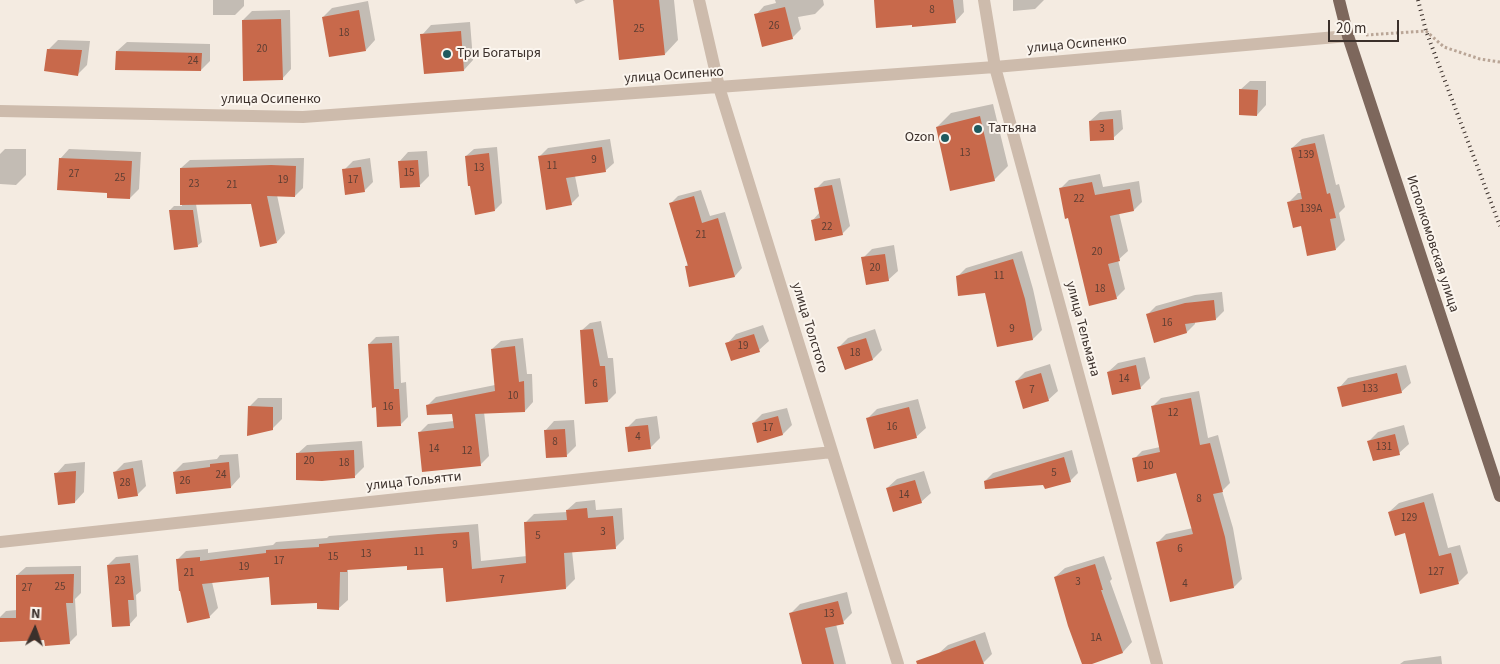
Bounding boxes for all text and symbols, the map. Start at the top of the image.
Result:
house number: 8 [929,4,935,18]
scale bar [1330,10,1401,42]
text: 20 m [1336,18,1366,39]
house number: 26 [769,20,779,34]
house number: 25 [634,23,644,37]
house number: 18 [339,27,349,41]
street label: улица Осипенко [1026,32,1128,58]
house number: 20 [257,43,267,57]
place label: Три Богатыря [457,46,541,62]
marker: Три Богатыря [441,48,453,60]
house number: 24 [188,55,198,69]
street label: улица Осипенко [624,64,724,88]
street label: улица Осипенко [221,92,321,108]
place label: Татьяна [988,121,1037,137]
marker: Татьяна [972,123,984,135]
house number: 3 [1099,123,1105,137]
place label: Ozon [905,130,935,146]
marker: Ozon [939,132,951,144]
house number: 13 [960,147,970,161]
house number: 139 [1298,149,1314,163]
house number: 9 [591,154,597,168]
house number: 11 [547,160,557,174]
house number: 13 [474,162,484,176]
house number: 15 [404,167,414,181]
house number: 27 [69,168,79,182]
house number: 25 [115,172,125,186]
street label: Исполкомовская улица [1402,173,1462,315]
house number: 19 [278,174,288,188]
house number: 17 [348,174,358,188]
house number: 23 [189,178,199,192]
house number: 21 [227,179,237,193]
house number: 22 [1074,193,1084,207]
house number: 139А [1300,203,1322,217]
house number: 22 [822,221,832,235]
house number: 21 [696,229,706,243]
house number: 20 [1092,246,1102,260]
house number: 20 [870,262,880,276]
house number: 11 [994,270,1004,284]
street label: улица Тельмана [1061,279,1103,379]
street label: улица Толстого [787,281,831,375]
house number: 18 [1095,283,1105,297]
house number: 16 [1162,317,1172,331]
house number: 9 [1009,323,1015,337]
house number: 19 [738,340,748,354]
house number: 18 [850,347,860,361]
house number: 14 [1119,373,1129,387]
house number: 6 [592,378,598,392]
house number: 133 [1362,383,1378,397]
house number: 7 [1029,384,1035,398]
house number: 10 [508,390,518,404]
house number: 16 [383,401,393,415]
house number: 12 [1168,407,1178,421]
house number: 16 [887,421,897,435]
house number: 17 [763,422,773,436]
house number: 4 [635,431,641,445]
house number: 8 [552,436,558,450]
house number: 131 [1376,441,1392,455]
house number: 14 [429,443,439,457]
house number: 12 [462,445,472,459]
house number: 20 [304,455,314,469]
house number: 18 [339,457,349,471]
house number: 10 [1143,460,1153,474]
house number: 5 [1051,467,1057,481]
house number: 24 [216,469,226,483]
street label: улица Тольятти [366,469,462,495]
house number: 26 [180,475,190,489]
house number: 28 [120,477,130,491]
house number: 14 [899,489,909,503]
house number: 8 [1196,493,1202,507]
house number: 129 [1401,512,1417,526]
house number: 3 [600,526,606,540]
house number: 5 [535,530,541,544]
house number: 9 [452,539,458,553]
house number: 6 [1177,543,1183,557]
house number: 11 [414,546,424,560]
house number: 13 [361,548,371,562]
house number: 15 [328,551,338,565]
house number: 17 [274,555,284,569]
house number: 19 [239,561,249,575]
house number: 127 [1428,566,1444,580]
house number: 21 [184,567,194,581]
house number: 7 [499,574,505,588]
house number: 23 [115,575,125,589]
house number: 3 [1075,576,1081,590]
house number: 4 [1182,578,1188,592]
house number: 25 [55,581,65,595]
house number: 27 [22,582,32,596]
north arrow [10,604,60,654]
text: N [31,604,41,624]
house number: 13 [824,608,834,622]
house number: 1А [1090,632,1102,646]

